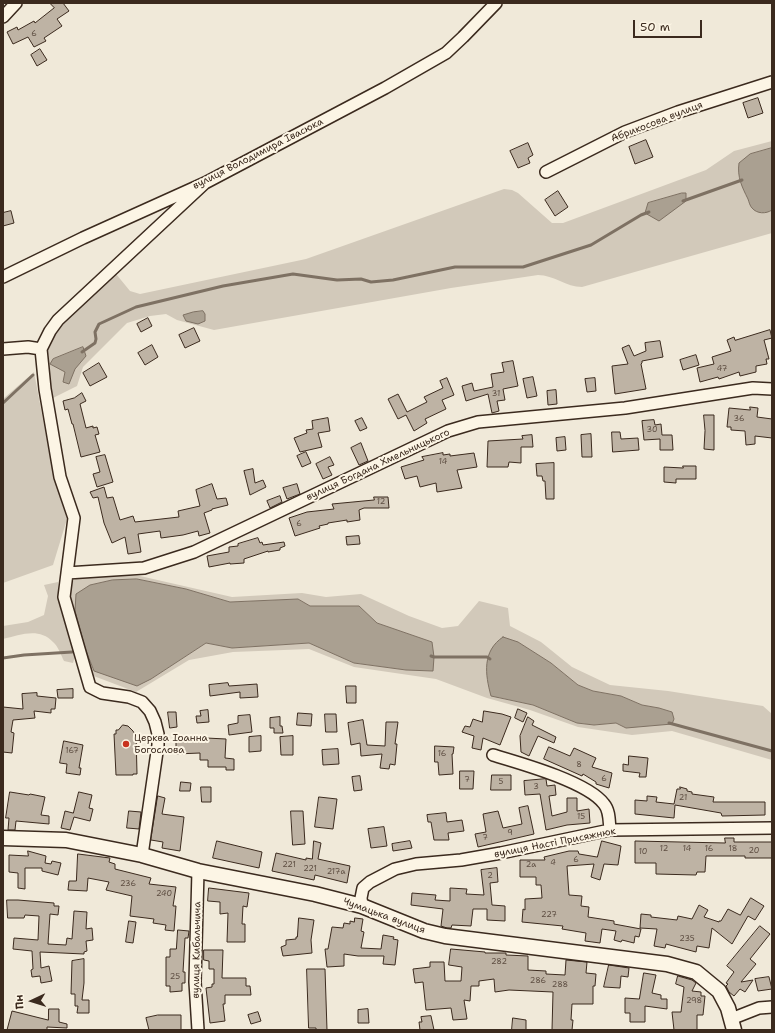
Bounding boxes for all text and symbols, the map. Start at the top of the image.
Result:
scale bar [635,12,704,38]
text: 50 m [640,19,670,35]
house number: 6 [31,29,37,39]
street label: Абрикосова вулиця [609,99,705,145]
street label: вулиця Володимира Івасюка [191,116,325,192]
house number: 47 [717,364,727,374]
house number: 31 [492,389,500,399]
house number: 36 [734,414,744,424]
house number: 30 [646,425,658,435]
street label: вулиця Богдана Хмельницького [304,426,452,504]
house number: 14 [439,457,447,467]
house number: 12 [377,497,385,507]
house number: 6 [296,519,302,529]
place label: Церква Іоанна Богослова [134,732,208,756]
marker: Церква Іоанна Богослова [121,739,131,749]
house number: 167 [65,746,79,756]
house number: 16 [438,749,446,759]
house number: 8 [576,760,582,770]
house number: 6 [601,774,607,784]
house number: 7 [464,775,470,785]
house number: 5 [499,777,503,787]
house number: 3 [533,782,539,792]
house number: 21 [679,793,687,803]
house number: 15 [577,812,585,822]
street label: вулиця Насті Присяжнюк [493,825,617,861]
house number: 9 [507,828,513,838]
house number: 7 [482,833,488,843]
house number: 12 [660,844,668,854]
house number: 14 [683,844,691,854]
house number: 16 [705,844,713,854]
house number: 18 [729,844,737,854]
house number: 20 [749,846,759,856]
house number: 10 [639,847,647,857]
house number: 6 [573,855,579,865]
house number: 4 [550,858,556,868]
house number: 221 [282,860,296,870]
house number: 2а [526,860,536,870]
house number: 221 [303,864,317,874]
house number: 217а [327,867,345,877]
house number: 2 [487,871,493,881]
house number: 236 [120,879,136,889]
house number: 240 [156,889,172,899]
street label: Чумацька вулиця [341,896,427,936]
street label: вулиця Кибальчича [190,901,204,999]
house number: 227 [541,910,557,920]
house number: 235 [679,934,695,944]
house number: 282 [491,957,507,967]
house number: 25 [170,972,180,982]
house number: 286 [530,976,546,986]
house number: 288 [552,980,568,990]
north arrow [12,981,52,1021]
text: Пн [12,994,28,1010]
house number: 298 [686,996,702,1006]

